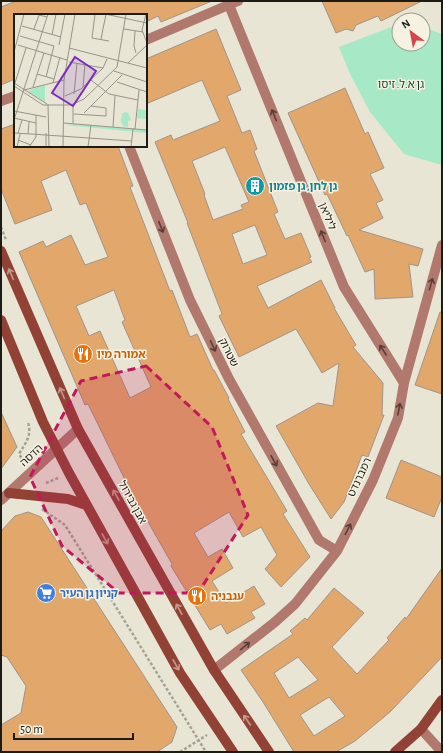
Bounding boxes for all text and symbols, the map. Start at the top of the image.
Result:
north arrow [391,12,431,52]
inset map [14,14,147,147]
text: N [400,17,412,31]
park label: גן א.ל. זיסו [378,79,424,90]
one-way arrow [270,110,277,122]
building icon: גן לחן, גן פזמון [244,175,266,197]
place label: גן לחן, גן פזמון [269,181,338,192]
street label: ליליאן [317,201,338,232]
one-way arrow [158,220,165,232]
one-way arrow [319,230,326,242]
one-way arrow [6,268,14,280]
one-way arrow [428,277,436,290]
street label: שטרוק [217,336,240,368]
one-way arrow [210,340,217,352]
restaurant icon: אמורה מיו [72,343,94,365]
one-way arrow [379,345,387,356]
place label: אמורה מיו [97,349,146,360]
one-way arrow [58,387,65,399]
one-way arrow [396,403,404,416]
street label: הדסה [18,442,45,468]
one-way arrow [271,455,278,467]
street label: רמברנדט [346,456,373,498]
street label: אבן גבירול [116,479,149,525]
one-way arrow [111,489,119,501]
one-way arrow [345,523,352,535]
one-way arrow [102,533,110,545]
supermarket icon: קניון גן העיר [35,582,57,604]
restaurant icon: עגבניה [186,585,208,607]
place label: קניון גן העיר [60,588,118,599]
place label: עגבניה [211,591,244,602]
one-way arrow [175,603,183,615]
one-way arrow [240,642,250,651]
one-way arrow [172,659,180,671]
one-way arrow [243,714,251,725]
scale bar [14,715,133,741]
text: 50 m [20,723,43,735]

